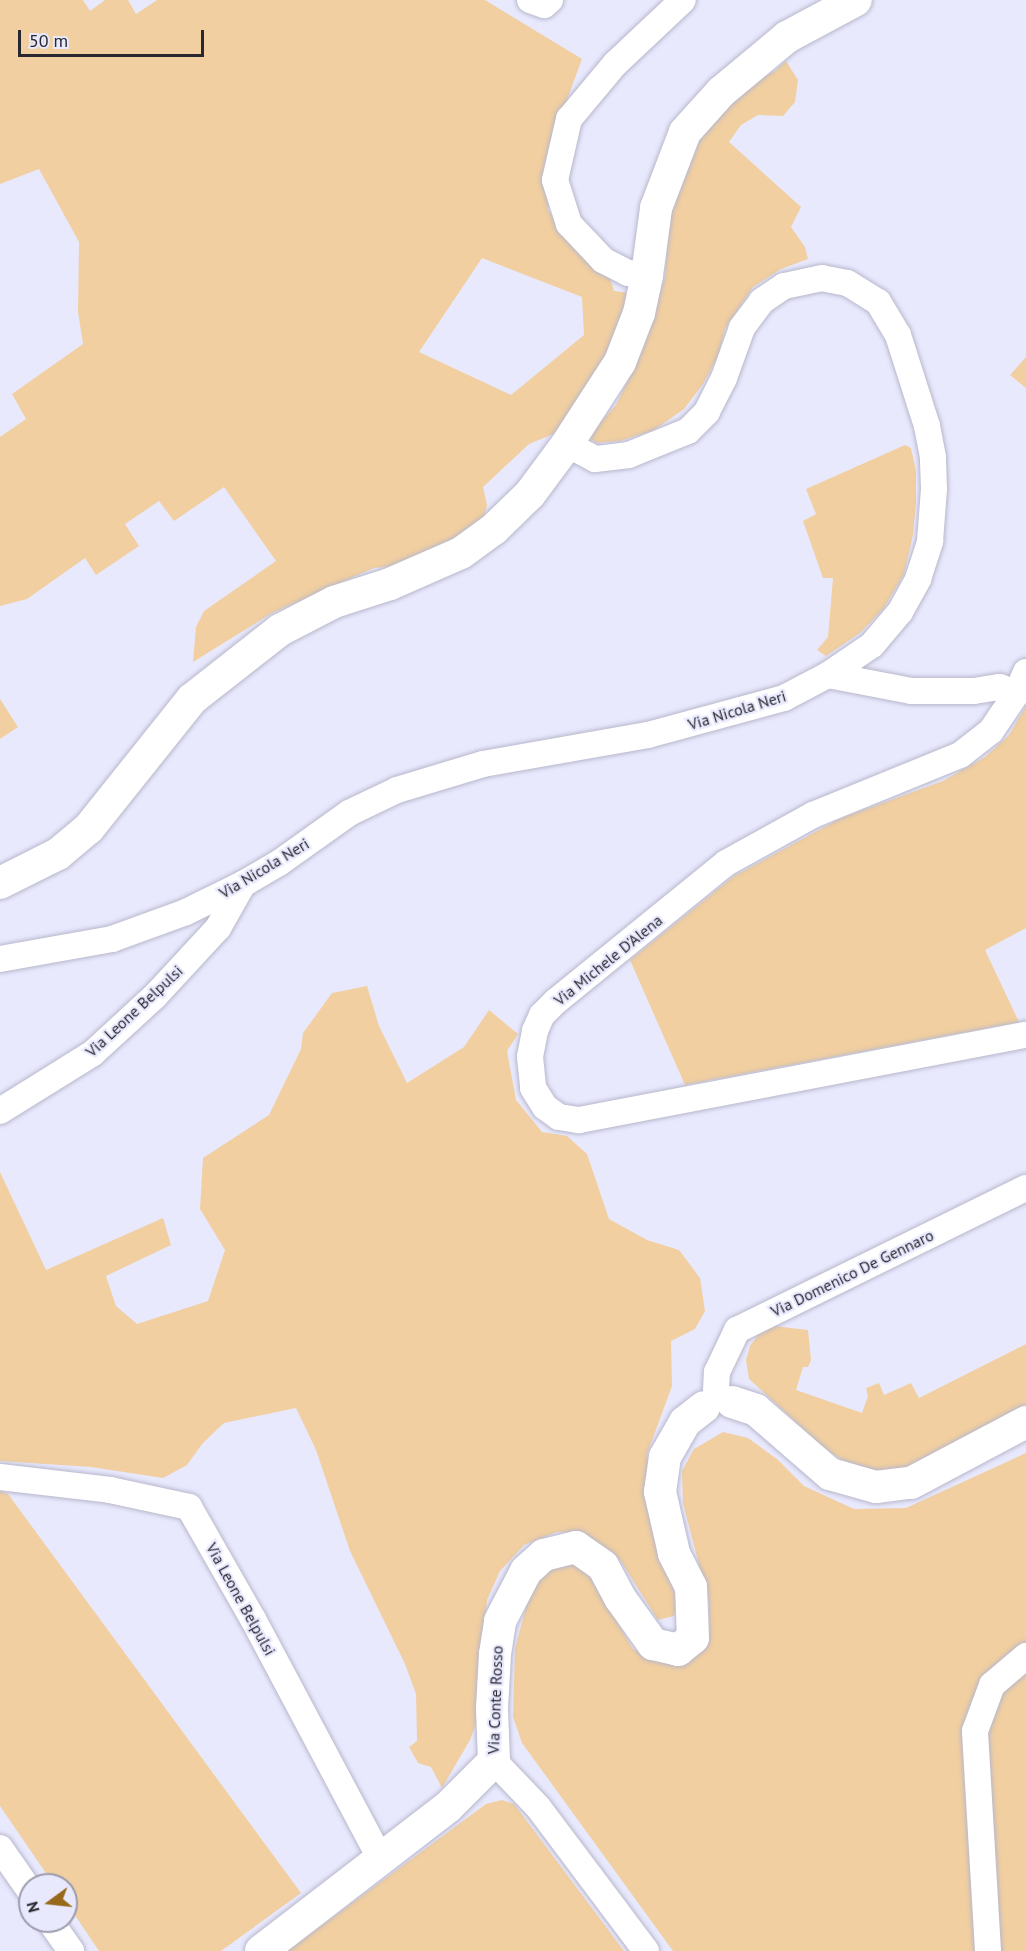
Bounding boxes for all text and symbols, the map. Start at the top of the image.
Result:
scale bar [21,18,207,56]
text: 50 m [29,29,68,52]
street label: Via Nicola Neri [686,686,788,734]
street label: Via Nicola Neri [216,834,312,902]
street label: Via Michele D'Alena [550,910,666,1010]
street label: Via Leone Belpulsi [81,961,187,1061]
street label: Via Domenico De Gennaro [767,1225,937,1321]
street label: Via Leone Belpulsi [202,1539,280,1659]
street label: Via Conte Rosso [484,1645,506,1755]
north arrow [18,1873,78,1933]
text: N [22,1899,44,1915]

